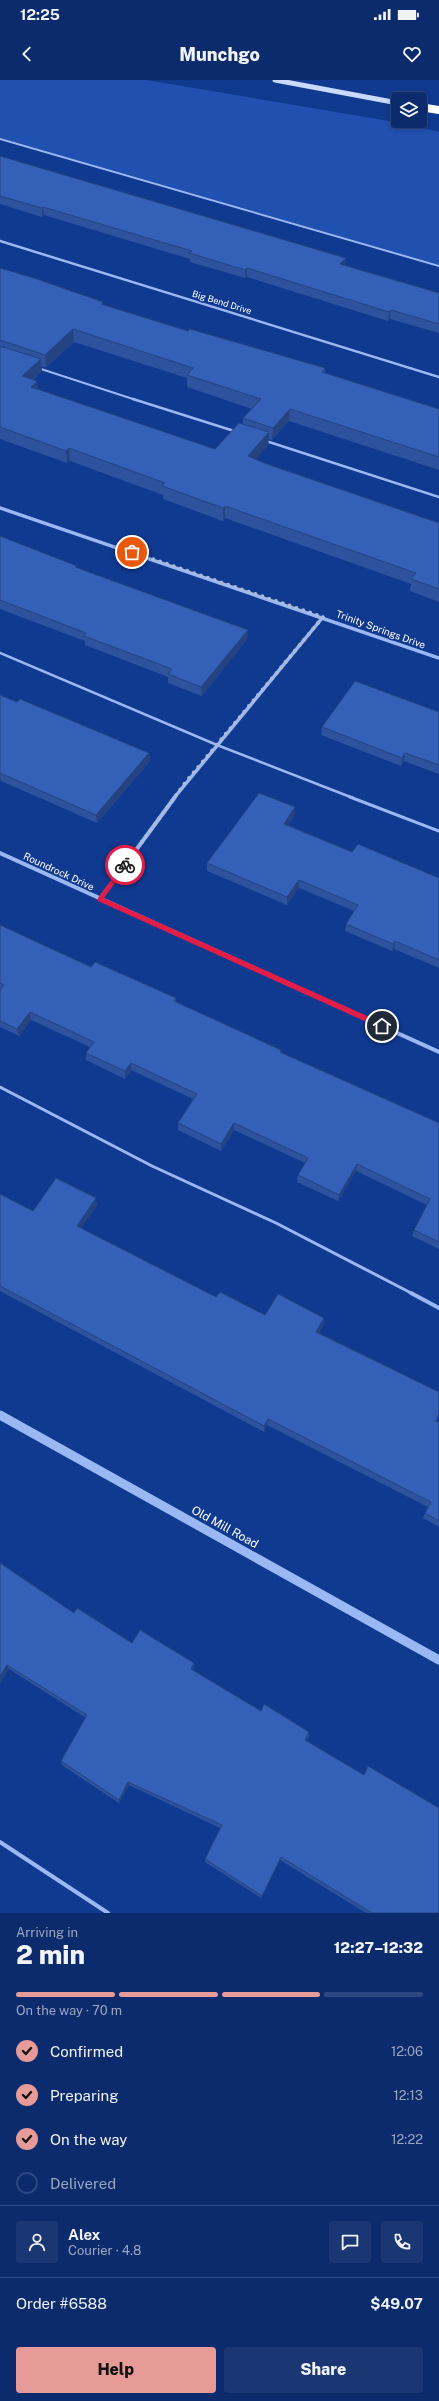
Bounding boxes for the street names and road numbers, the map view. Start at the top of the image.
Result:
street label: Big Bend Drive [191,288,253,316]
street label: Trinity Springs Drive [335,607,428,651]
street label: Roundrock Drive [22,849,97,893]
street label: Old Mill Road [189,1503,261,1551]

